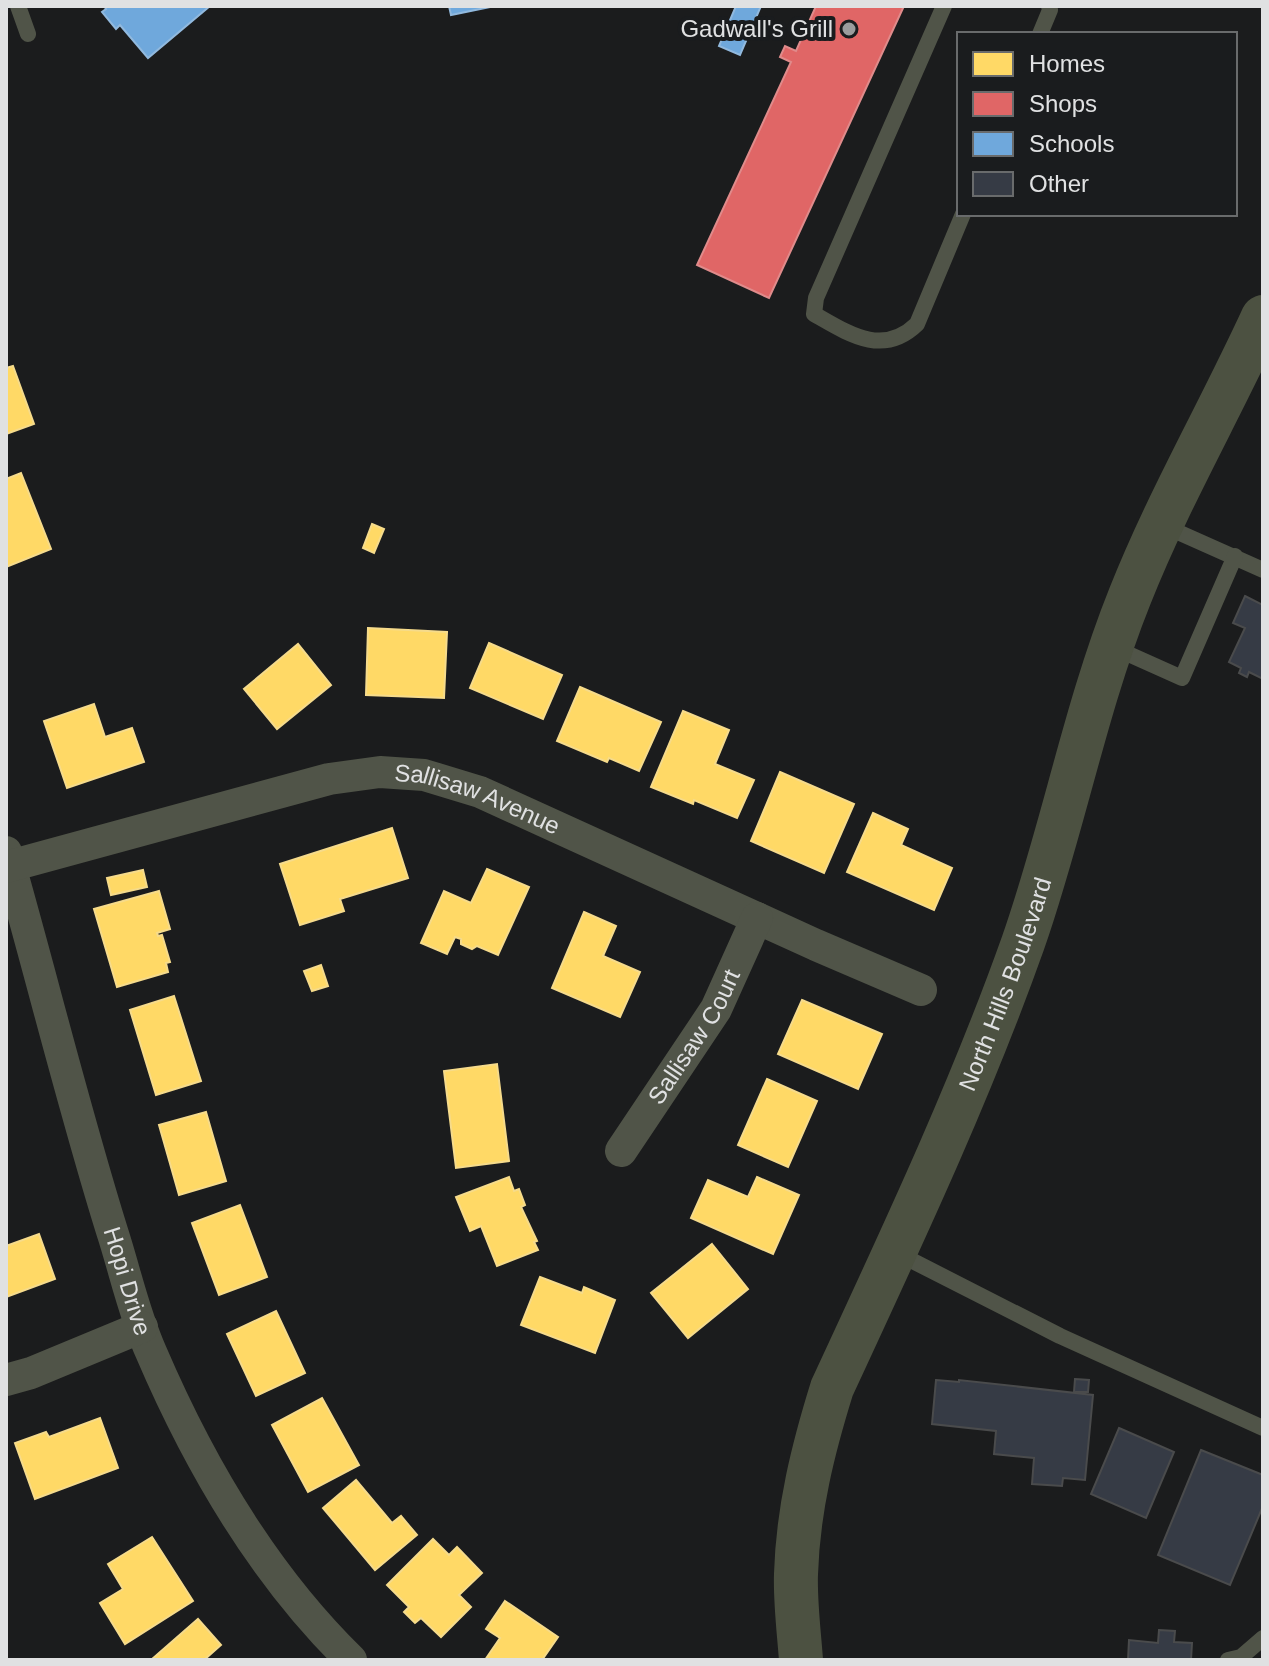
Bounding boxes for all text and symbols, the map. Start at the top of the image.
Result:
place label: Gadwall's Grill [680,15,833,42]
marker: Gadwall's Grill [840,20,858,38]
legend [957,32,1237,216]
text: Homes [1029,50,1105,77]
text: Shops [1029,90,1097,117]
text: Schools [1029,130,1114,157]
text: Other [1029,170,1089,197]
street label: Sallisaw Avenue [394,759,564,840]
street label: North Hills Boulevard [953,874,1056,1095]
street label: Sallisaw Court [642,965,745,1109]
street label: Hopi Drive [99,1223,157,1339]

